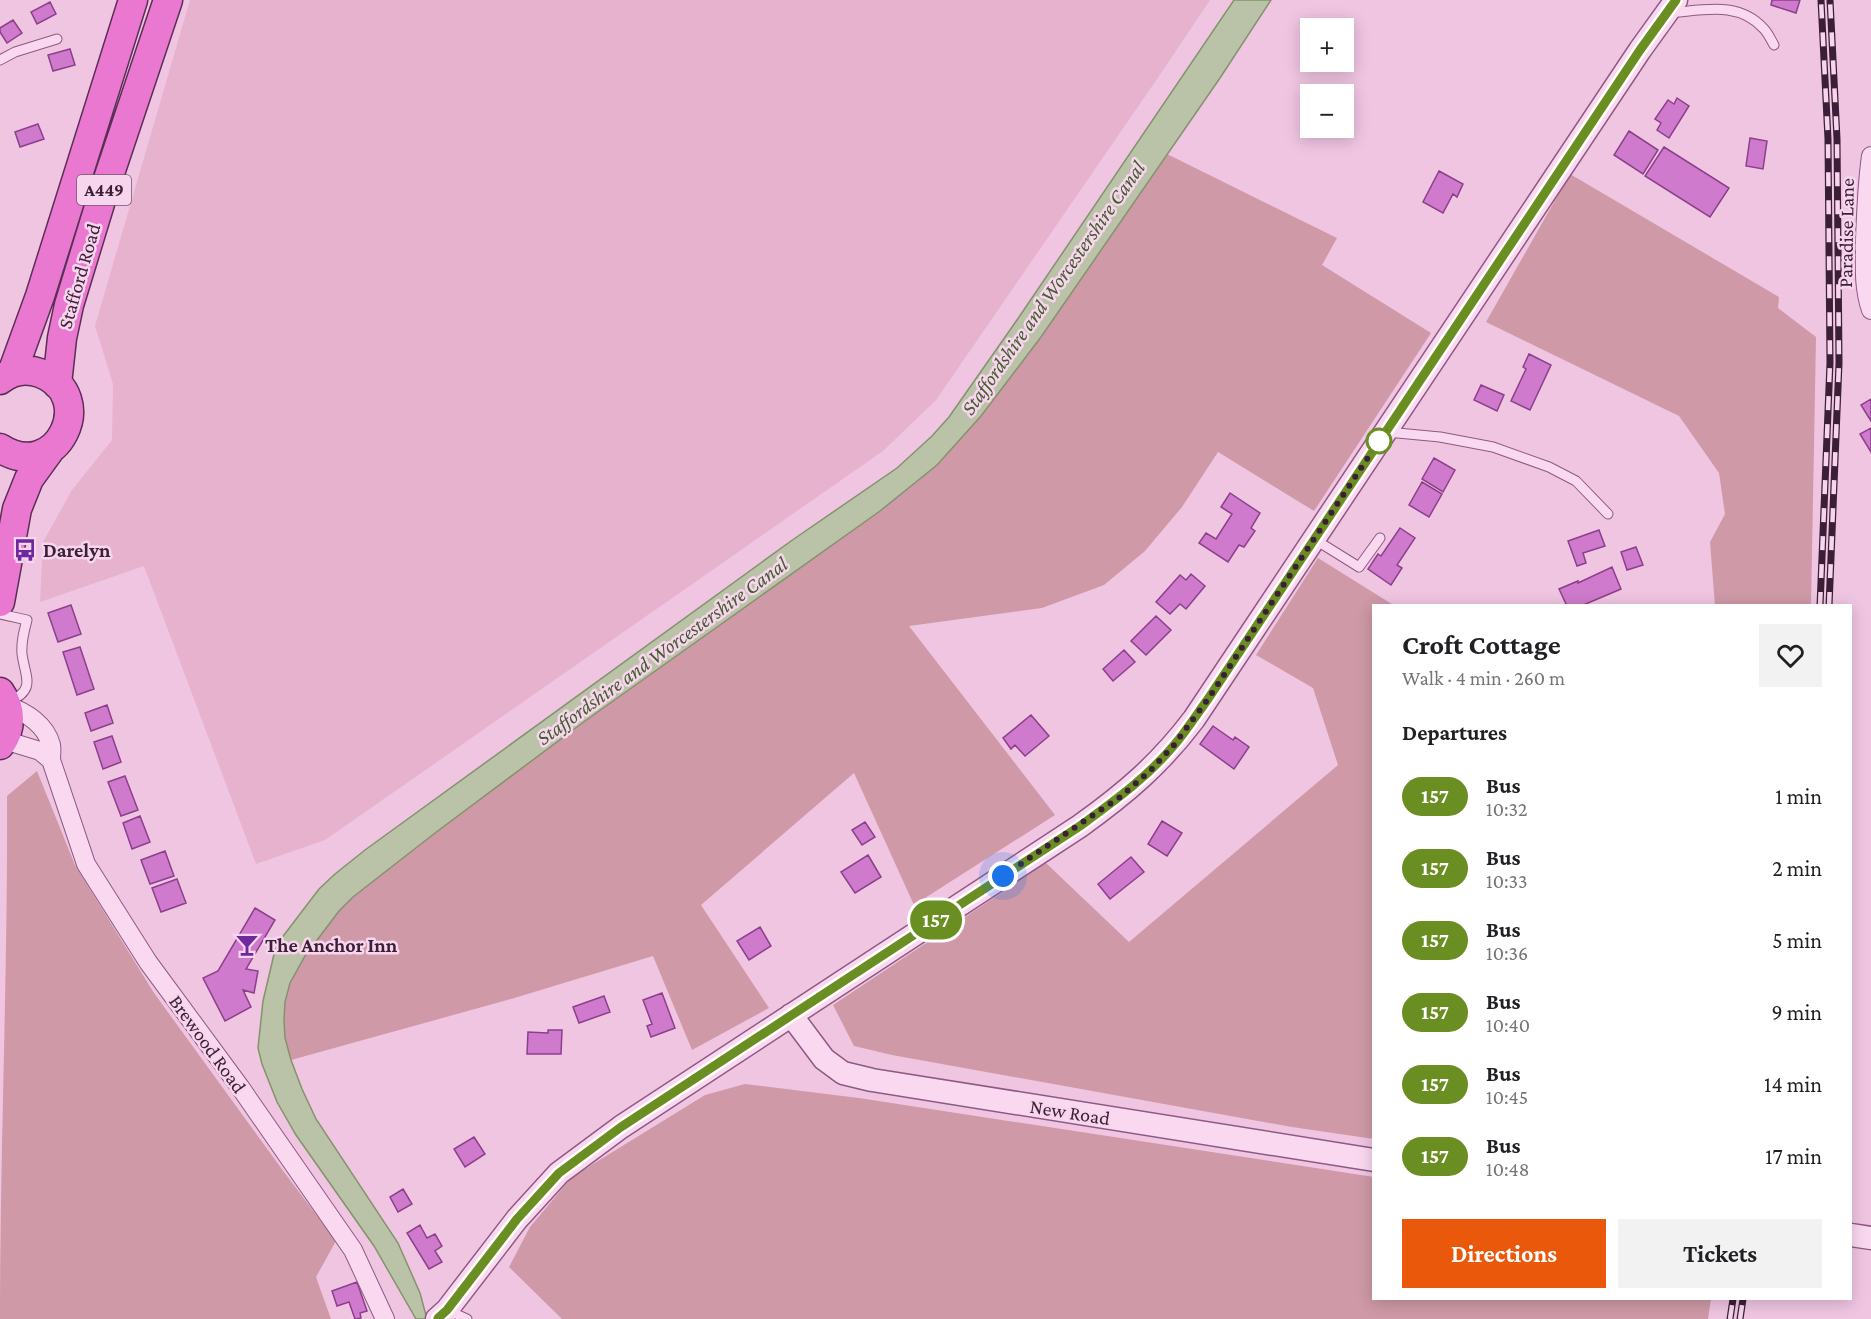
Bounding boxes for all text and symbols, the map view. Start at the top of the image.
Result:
map controls [1300,18,1354,138]
button: + [1300,18,1354,72]
button: − [1300,84,1354,138]
water label: Staffordshire and Worcestershire Canal [956,156,1151,419]
road number: A449 [77,175,131,205]
street label: Paradise Lane [1834,178,1858,288]
street label: Stafford Road [53,220,105,331]
unlabelled marker [1366,428,1392,454]
bus stop icon: Darelyn [12,537,38,563]
place label: Darelyn [43,539,111,561]
water label: Staffordshire and Worcestershire Canal [532,551,793,750]
button: heart [1759,624,1822,687]
text: Croft Cottage [1402,629,1561,660]
text: Walk · 4 min · 260 m [1402,667,1565,689]
text: Departures [1402,720,1507,745]
text: Bus [1486,773,1520,798]
text: 157 [1421,784,1449,808]
text: 1 min [1775,784,1822,809]
text: 10:32 [1486,798,1527,820]
text: Bus [1486,845,1520,870]
text: 157 [1421,856,1449,880]
text: 2 min [1772,856,1822,881]
your location [988,861,1018,891]
text: 10:33 [1486,870,1527,892]
line badge: 157 [902,900,970,940]
text: 157 [922,908,950,932]
text: Bus [1486,917,1520,942]
text: 157 [1421,928,1449,952]
text: 5 min [1772,928,1822,953]
bar icon: The Anchor Inn [234,932,260,958]
place label: The Anchor Inn [265,934,398,956]
text: 10:36 [1486,942,1528,964]
text: Bus [1486,989,1520,1014]
street label: Brewood Road [165,991,251,1098]
text: 157 [1421,1000,1449,1024]
text: 9 min [1771,1000,1822,1025]
text: 10:40 [1486,1014,1530,1036]
text: Bus [1486,1061,1520,1086]
text: 157 [1421,1072,1449,1096]
text: 14 min [1764,1072,1822,1097]
text: 10:45 [1486,1086,1528,1108]
street label: New Road [1028,1095,1112,1129]
text: Bus [1486,1133,1520,1158]
text: 157 [1421,1144,1449,1168]
text: 17 min [1765,1144,1822,1169]
text: 10:48 [1486,1158,1530,1180]
button: Directions [1402,1219,1606,1288]
button: Tickets [1618,1219,1822,1288]

